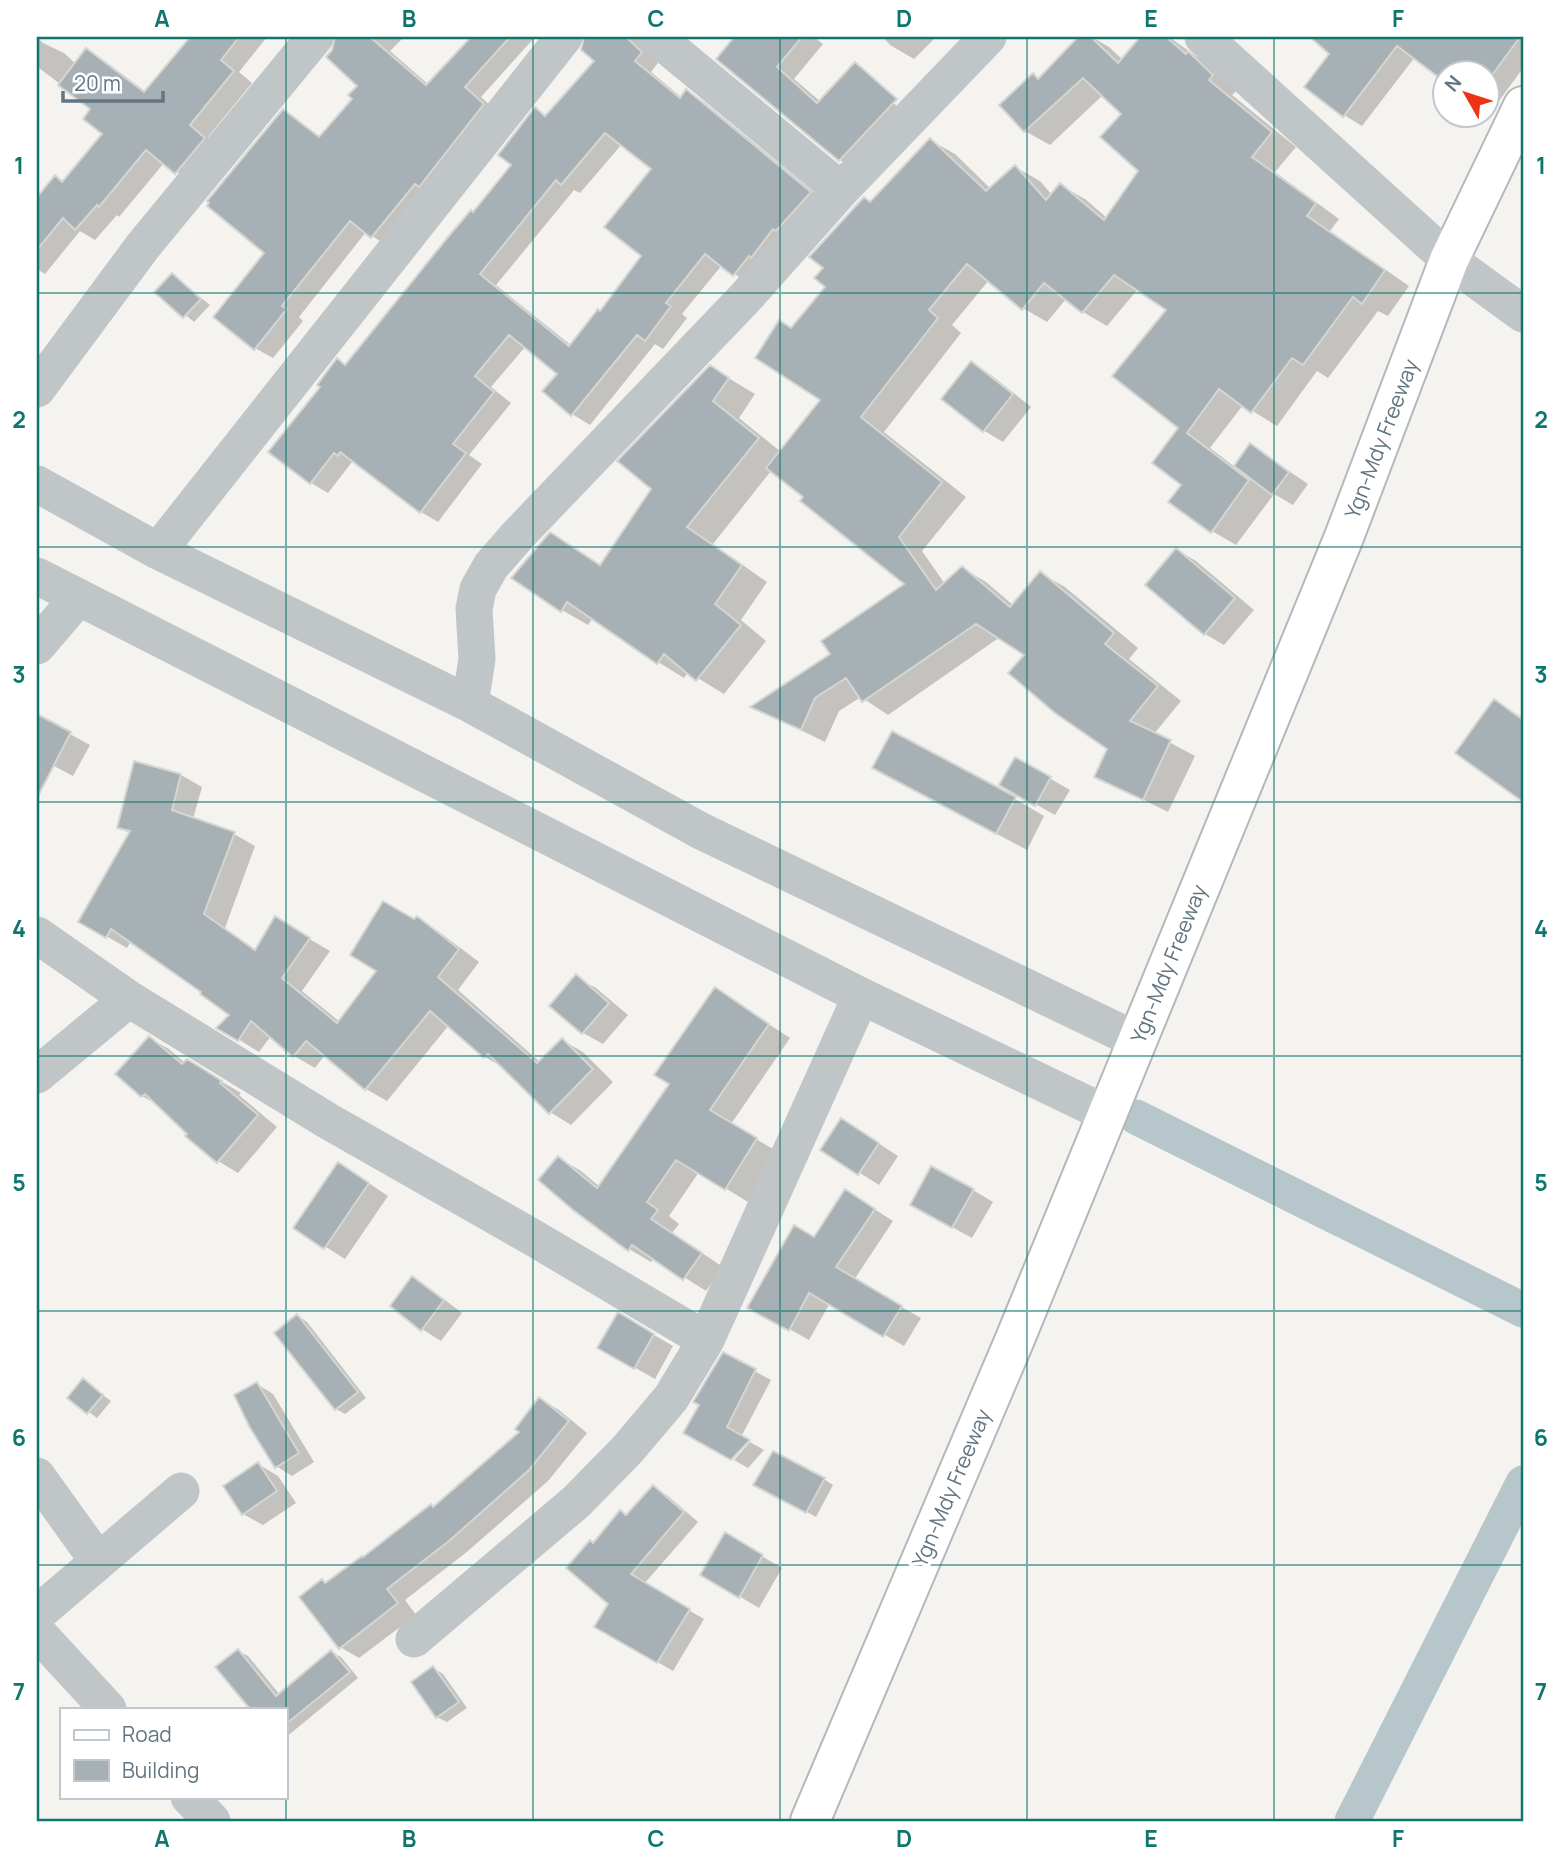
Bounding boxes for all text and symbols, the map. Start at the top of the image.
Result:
text: A [154,2,170,34]
text: B [402,2,416,34]
text: C [648,2,665,34]
text: D [896,2,912,34]
text: E [1144,2,1158,34]
text: F [1392,2,1404,34]
scale bar [63,60,163,104]
north arrow [1430,60,1500,130]
text: 20 m [74,69,121,97]
text: N [1438,70,1467,97]
text: 1 [14,149,24,181]
text: 1 [1536,149,1546,181]
street label: Ygn-Mdy Freeway [1338,355,1424,522]
text: 2 [12,403,26,435]
text: 2 [1534,403,1548,435]
text: 3 [12,658,26,690]
text: 3 [1534,658,1548,690]
street label: Ygn-Mdy Freeway [1123,880,1213,1047]
text: 4 [12,912,26,944]
text: 4 [1534,912,1548,944]
text: 5 [12,1166,26,1198]
text: 5 [1534,1166,1548,1198]
street label: Ygn-Mdy Freeway [905,1404,997,1571]
text: 6 [12,1421,26,1453]
text: 6 [1534,1421,1548,1453]
text: 7 [13,1675,25,1707]
text: 7 [1535,1675,1547,1707]
legend [60,1708,287,1798]
text: Road [122,1720,172,1748]
text: Building [122,1756,199,1784]
text: A [154,1822,170,1854]
text: B [402,1822,416,1854]
text: C [648,1822,665,1854]
text: D [896,1822,912,1854]
text: E [1144,1822,1158,1854]
text: F [1392,1822,1404,1854]

